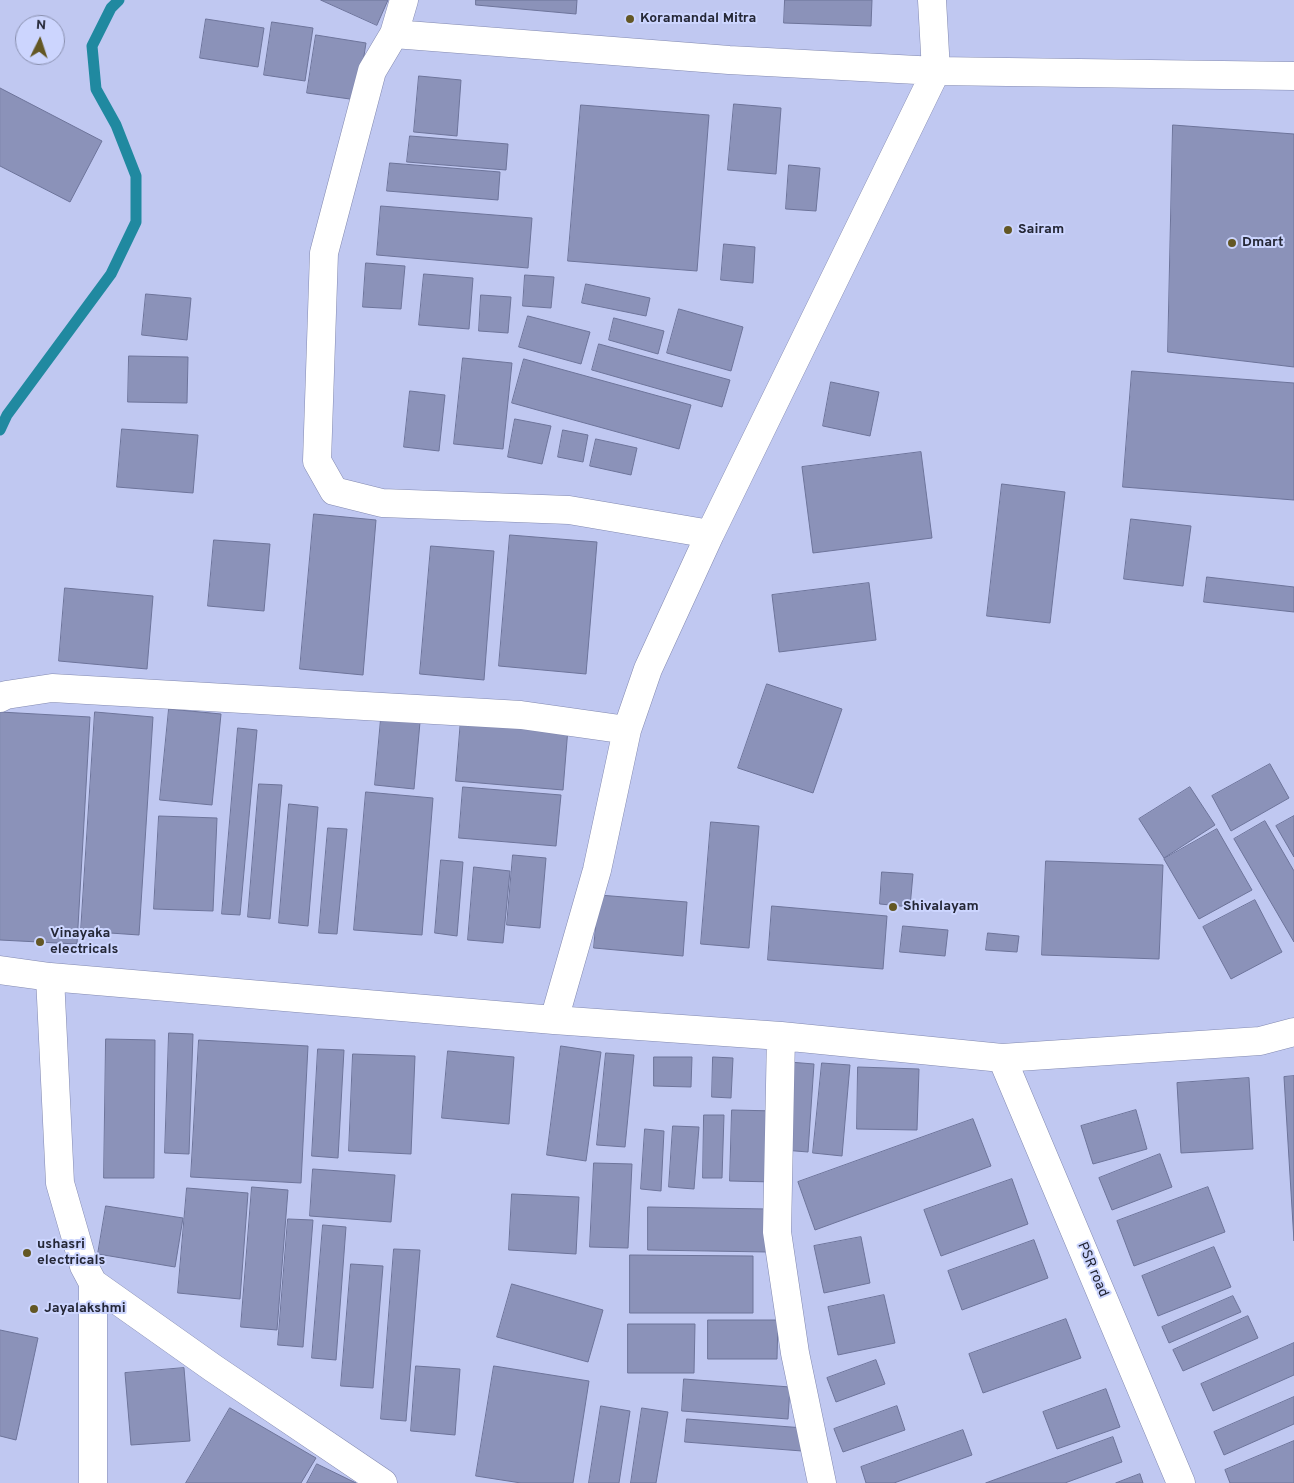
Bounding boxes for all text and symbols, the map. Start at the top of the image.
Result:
place label: Koramandal Mitra [640,11,756,27]
marker: Koramandal Mitra [624,13,636,25]
north arrow [15,15,65,65]
text: N [35,17,47,34]
place label: Sairam [1018,222,1064,238]
marker: Sairam [1002,224,1014,236]
place label: Dmart [1242,235,1284,251]
marker: Dmart [1226,237,1238,249]
place label: Shivalayam [903,899,979,915]
marker: Shivalayam [887,901,899,913]
place label: Vinayaka electricals [50,926,118,959]
marker: Vinayaka electricals [34,936,46,948]
place label: ushasri electricals [37,1237,105,1270]
street label: PSR road [1073,1240,1111,1300]
marker: ushasri electricals [21,1247,33,1259]
place label: Jayalakshmi [44,1301,126,1317]
marker: Jayalakshmi [28,1303,40,1315]

